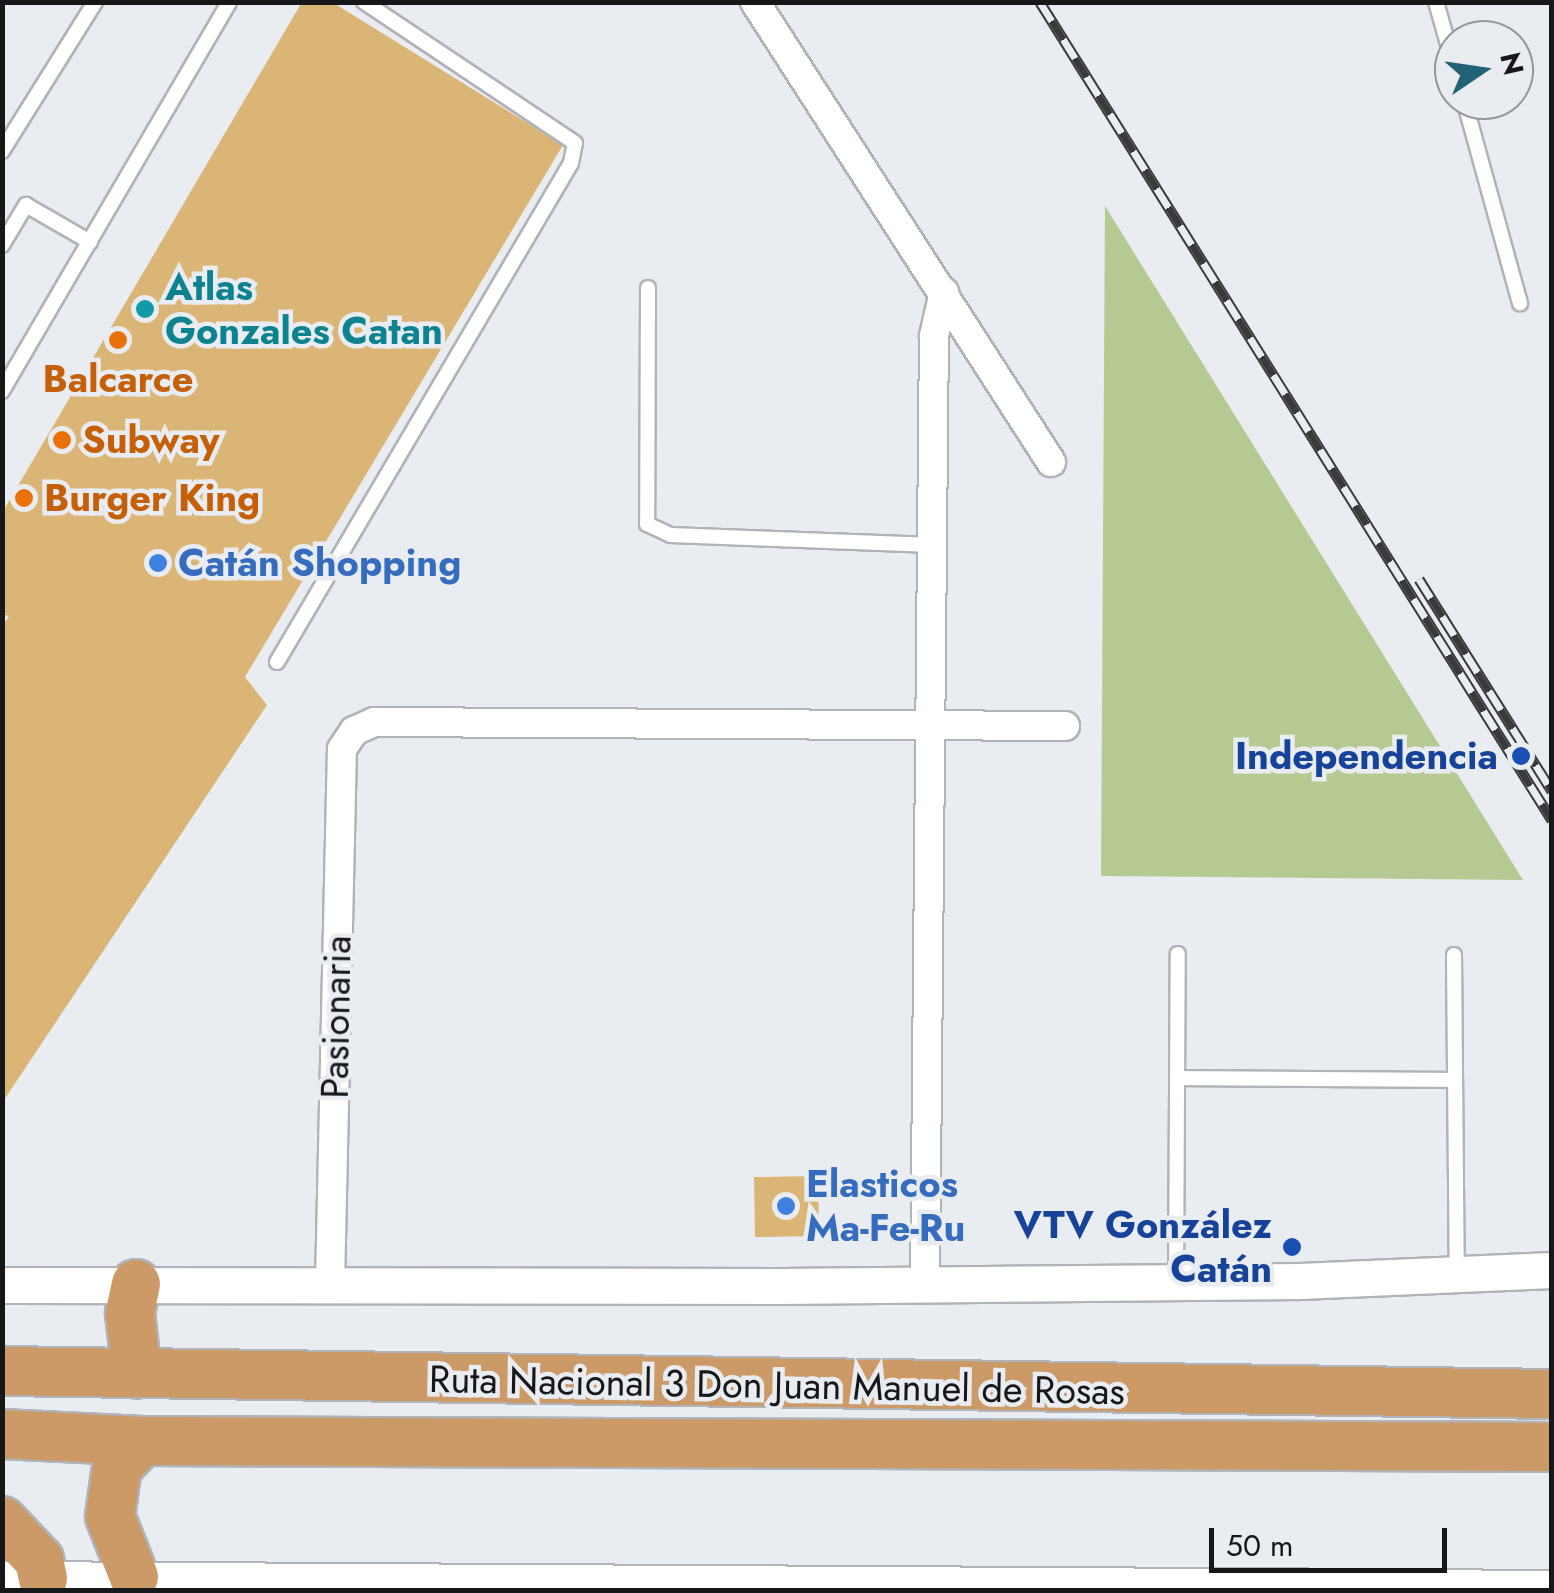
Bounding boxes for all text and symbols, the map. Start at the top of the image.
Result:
north arrow [1434,20,1534,120]
text: N [1489,48,1534,79]
place label: Atlas Gonzales Catan [165,264,443,353]
marker: Atlas Gonzales Catan [134,298,156,320]
marker: Balcarce [107,329,129,351]
place label: Balcarce [43,356,193,402]
place label: Subway [82,417,219,463]
marker: Subway [51,429,73,451]
place label: Burger King [44,475,260,521]
marker: Burger King [13,487,35,509]
place label: Catán Shopping [178,540,461,586]
marker: Catán Shopping [147,552,169,574]
place label: Independencia [1235,733,1498,779]
marker: Independencia [1508,743,1534,769]
street label: Pasionaria [312,935,360,1099]
place label: Elasticos Ma-Fe-Ru [806,1161,965,1250]
marker: Elasticos Ma-Fe-Ru [775,1195,797,1217]
place label: VTV González Catán [1014,1202,1272,1292]
marker: VTV González Catán [1281,1236,1303,1258]
street label: Ruta Nacional 3 Don Juan Manuel de Rosas [429,1356,1125,1414]
scale bar [1214,1508,1452,1570]
text: 50 m [1226,1524,1293,1567]

